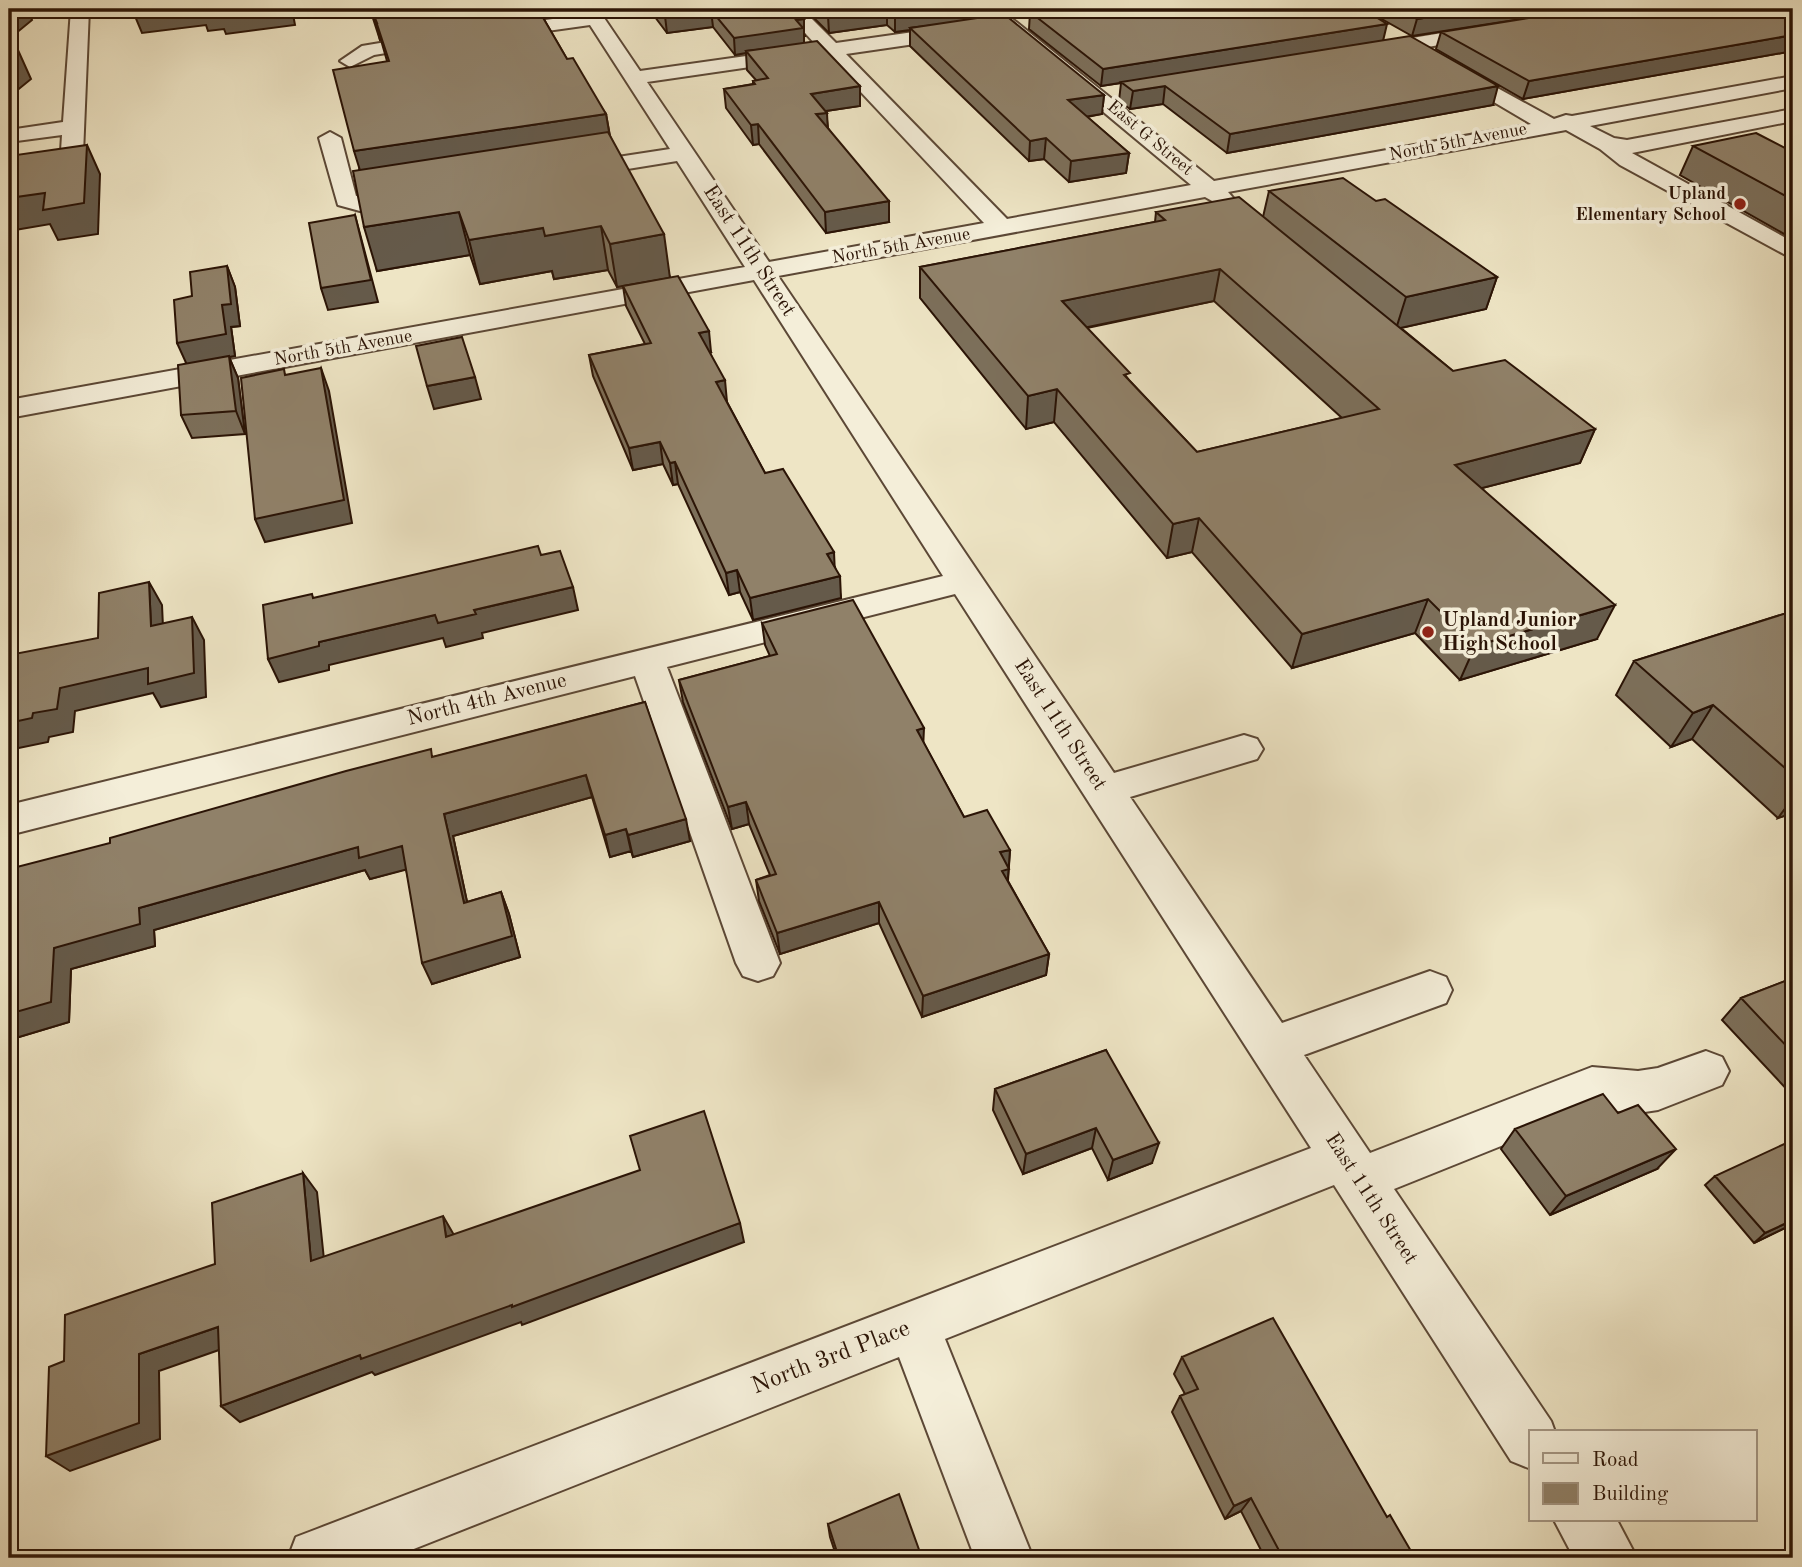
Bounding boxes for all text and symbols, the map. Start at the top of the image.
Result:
street label: East G Street [1104,97,1196,179]
street label: North 5th Avenue [1388,120,1528,164]
street label: East 11th Street [699,182,799,320]
place label: Upland Elementary School [1575,185,1726,224]
marker: Upland Elementary School [1732,196,1748,212]
street label: North 5th Avenue [830,225,972,267]
street label: North 5th Avenue [272,327,414,369]
place label: Upland Junior High School [1442,610,1577,655]
marker: Upland Junior High School [1420,624,1436,640]
street label: East 11th Street [1010,656,1110,794]
street label: North 4th Avenue [405,670,569,730]
street label: East 11th Street [1321,1130,1421,1268]
street label: North 3rd Place [748,1317,914,1399]
legend [1529,1430,1756,1522]
text: Road [1592,1450,1639,1471]
text: Building [1592,1484,1669,1505]

